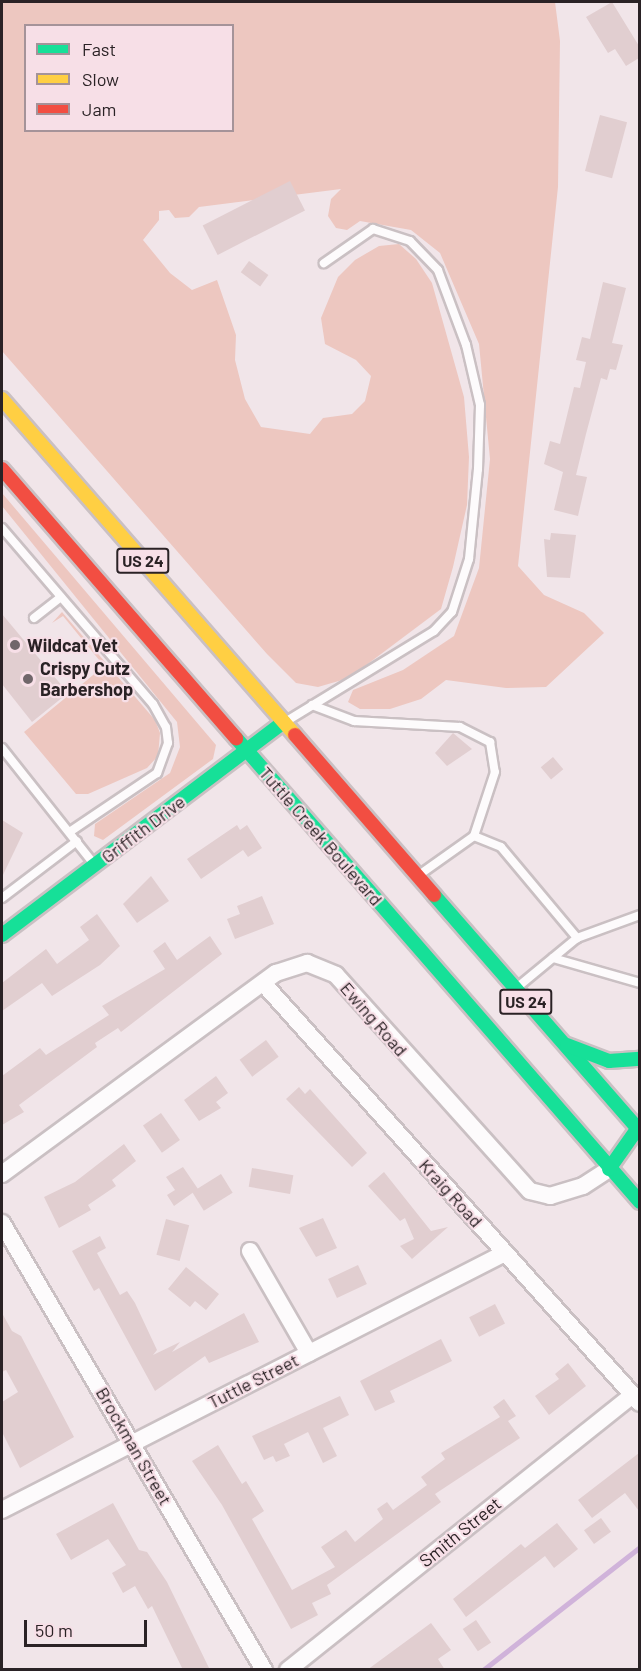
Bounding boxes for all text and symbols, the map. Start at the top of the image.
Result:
legend [24,24,234,132]
text: Fast [82,38,116,60]
text: Slow [82,68,119,90]
text: Jam [82,98,116,120]
road number: US 24 [116,548,170,574]
place label: Wildcat Vet [27,634,118,656]
marker: Wildcat Vet [8,638,22,652]
place label: Crispy Cutz Barbershop [40,658,133,700]
marker: Crispy Cutz Barbershop [21,672,35,686]
street label: Tuttle Creek Boulevard [255,762,387,910]
street label: Griffith Drive [97,791,189,867]
street label: Ewing Road [336,978,412,1060]
road number: US 24 [499,989,553,1015]
street label: Kraig Road [415,1154,487,1232]
street label: Tuttle Street [204,1349,302,1413]
street label: Brockman Street [92,1383,176,1509]
street label: Smith Street [415,1492,505,1572]
scale bar [27,1608,150,1646]
text: 50 m [35,1619,73,1641]

